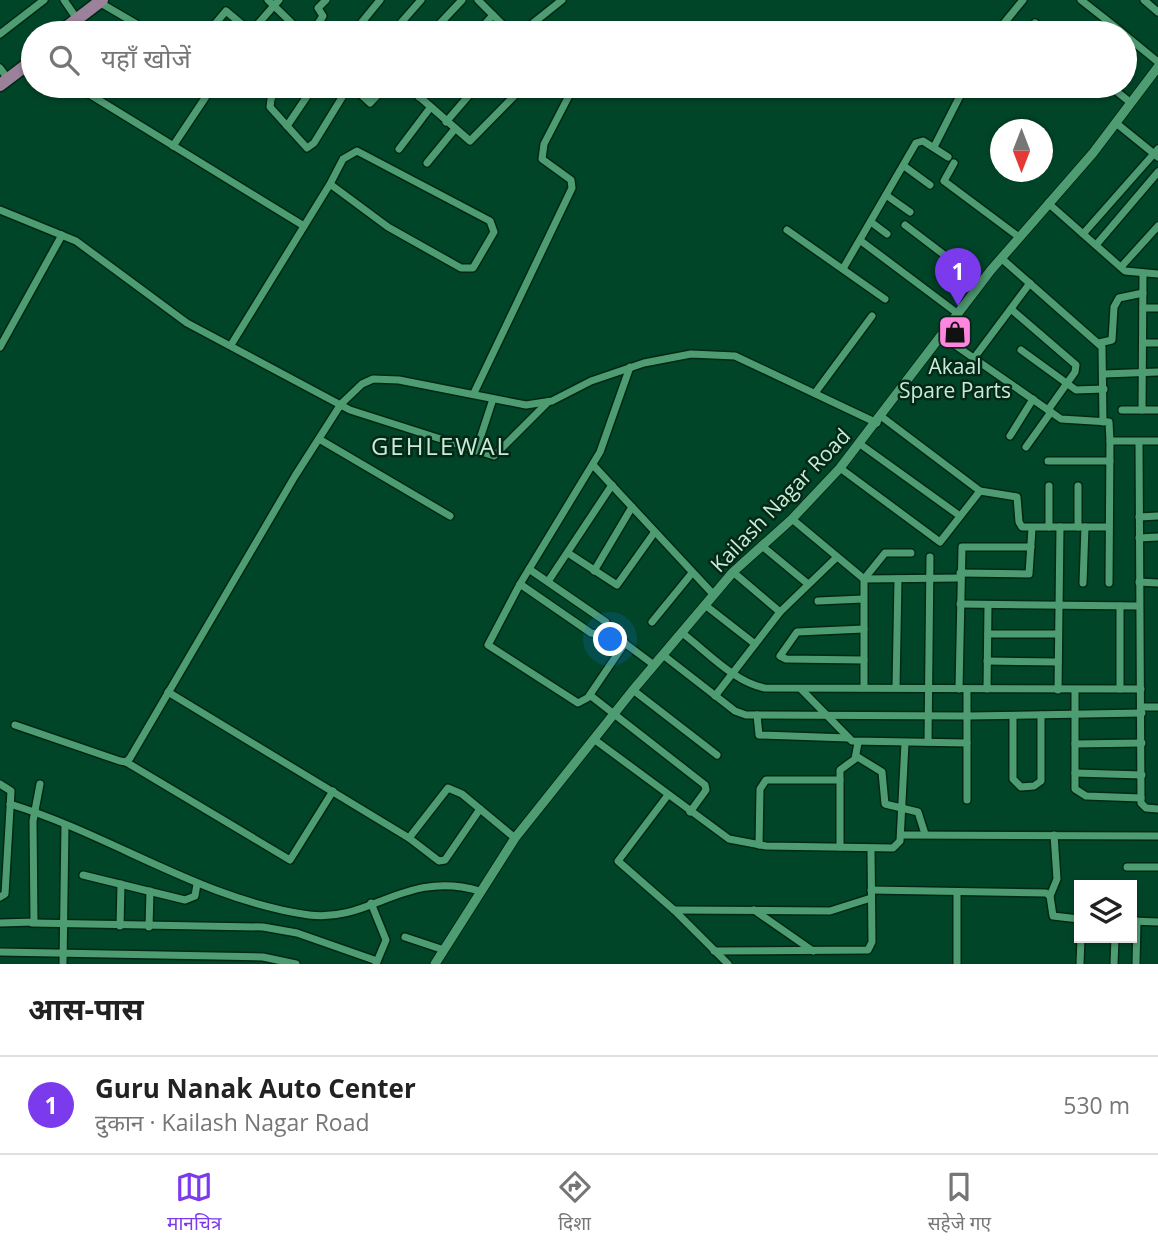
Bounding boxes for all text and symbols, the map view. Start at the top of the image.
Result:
search box [21,21,1137,98]
text: यहाँ खोजें [101,40,191,76]
icon: search [45,41,83,79]
north arrow [990,119,1053,182]
pin: 1 [935,248,981,306]
shop icon: Akaal Spare Parts [936,313,974,351]
place label: Akaal Spare Parts [899,352,1011,404]
street label: Kailash Nagar Road [704,422,856,578]
district label: GEHLEWAL [371,429,511,462]
your location [593,622,627,656]
map controls [1074,880,1137,943]
button: layers [1074,880,1137,943]
text: आस-पास [28,988,144,1029]
text: Guru Nanak Auto Center [95,1070,416,1106]
text: 1 [44,1089,58,1121]
text: 530 m [1063,1089,1130,1121]
text: दुकान · Kailash Nagar Road [95,1106,370,1138]
tab: मानचित्र [167,1168,221,1238]
tab: दिशा [556,1168,594,1238]
tab: सहेजे गए [928,1168,991,1238]

